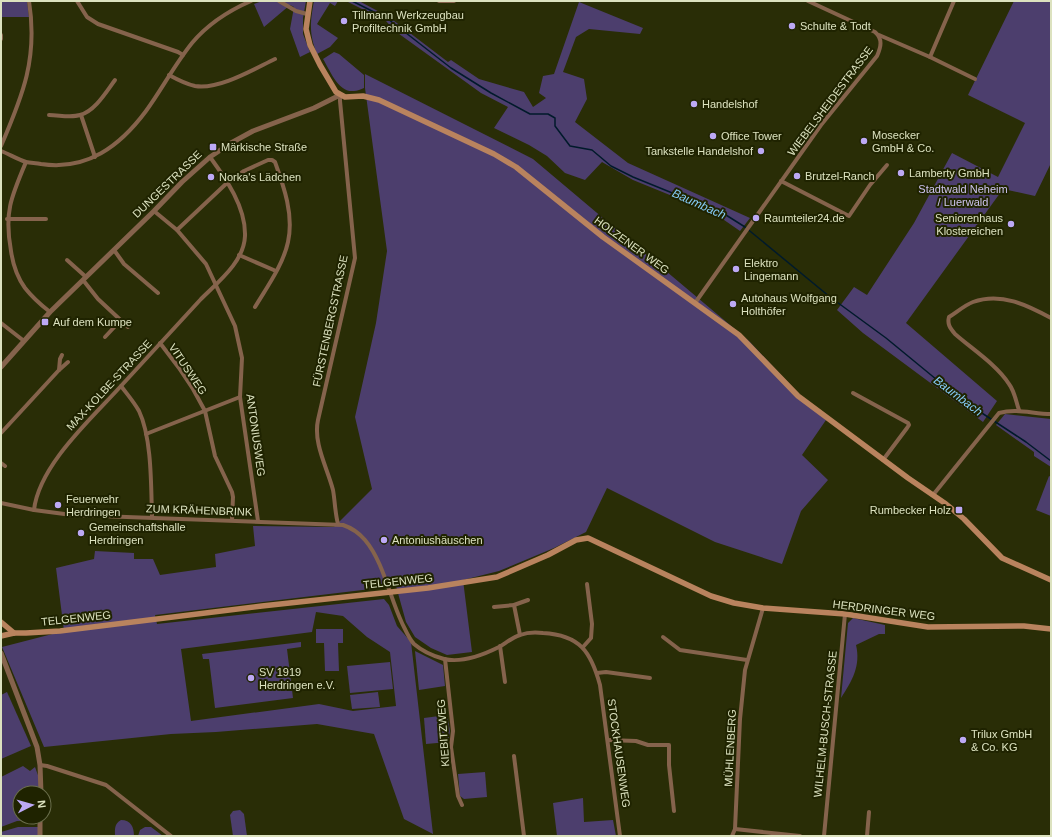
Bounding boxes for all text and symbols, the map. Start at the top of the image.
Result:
place label: Tillmann Werkzeugbau Profiltechnik GmbH [352,9,464,34]
marker: Tillmann Werkzeugbau Profiltechnik GmbH [339,16,349,26]
place label: Schulte & Todt [800,20,871,32]
marker: Schulte & Todt [787,21,797,31]
street label: WIEBELSHEIDESTRASSE [785,44,875,158]
place label: Handelshof [702,98,759,110]
marker: Handelshof [689,99,699,109]
place label: Mosecker GmbH & Co. [872,129,934,154]
place label: Office Tower [721,130,782,142]
marker: Office Tower [708,131,718,141]
marker: Mosecker GmbH & Co. [859,136,869,146]
place label: Märkische Straße [221,141,307,153]
marker: Märkische Straße [208,142,218,152]
place label: Tankstelle Handelshof [645,145,754,157]
marker: Tankstelle Handelshof [756,146,766,156]
street label: DUNGESTRASSE [130,148,204,220]
place label: Lamberty GmbH [909,167,990,179]
marker: Lamberty GmbH [896,168,906,178]
place label: Brutzel-Ranch [805,170,875,182]
place label: Norka's Lädchen [219,171,301,183]
marker: Brutzel-Ranch [792,171,802,181]
marker: Norka's Lädchen [206,172,216,182]
park label: Stadtwald Neheim / Luerwald [918,183,1008,208]
water label: Baumbach [670,186,728,222]
place label: Raumteiler24.de [764,212,845,224]
place label: Seniorenhaus Klostereichen [935,212,1003,237]
marker: Raumteiler24.de [751,213,761,223]
street label: HOLZENER WEG [592,214,672,276]
marker: Seniorenhaus Klostereichen [1006,219,1016,229]
street label: FÜRSTENBERGSTRASSE [310,254,350,388]
place label: Elektro Lingemann [744,257,798,282]
marker: Elektro Lingemann [731,264,741,274]
place label: Autohaus Wolfgang Holthöfer [741,292,837,317]
marker: Autohaus Wolfgang Holthöfer [728,299,738,309]
place label: Auf dem Kumpe [53,316,132,328]
marker: Auf dem Kumpe [40,317,50,327]
street label: MAX-KOLBE-STRASSE [64,337,154,433]
street label: VITUSWEG [167,341,209,397]
water label: Baumbach [931,373,985,419]
street label: ANTONIUSWEG [244,393,268,477]
place label: Feuerwehr Herdringen [66,493,120,518]
marker: Feuerwehr Herdringen [53,500,63,510]
street label: ZUM KRÄHENBRINK [146,502,253,518]
place label: Rumbecker Holz [870,504,951,516]
marker: Rumbecker Holz [954,505,964,515]
place label: Gemeinschaftshalle Herdringen [89,521,186,546]
marker: Gemeinschaftshalle Herdringen [76,528,86,538]
place label: Antoniushäuschen [392,534,483,546]
marker: Antoniushäuschen [379,535,389,545]
street label: TELGENWEG [362,571,434,591]
street label: HERDRINGER WEG [832,598,936,622]
street label: TELGENWEG [40,608,112,628]
street label: WILHELM-BUSCH-STRASSE [811,650,839,798]
place label: SV 1919 Herdringen e.V. [259,666,335,691]
marker: SV 1919 Herdringen e.V. [246,673,256,683]
street label: STOCKHAUSENWEG [605,698,633,808]
street label: KIEBITZWEG [435,699,451,767]
street label: MÜHLENBERG [722,709,738,787]
place label: Trilux GmbH & Co. KG [971,728,1032,753]
marker: Trilux GmbH & Co. KG [958,735,968,745]
north arrow [12,785,52,825]
text: N [36,799,48,809]

